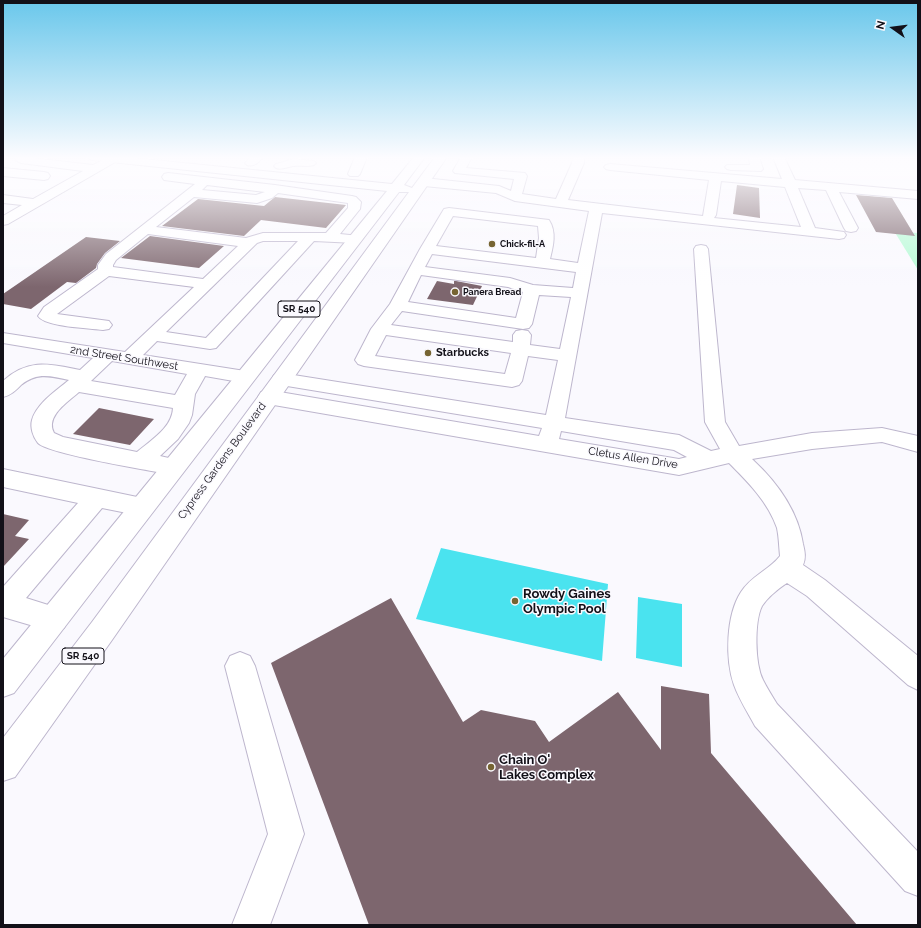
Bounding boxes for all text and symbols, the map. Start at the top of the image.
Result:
north arrow [873,8,913,48]
text: N [874,19,888,31]
marker: Chick-fil-A [487,239,497,249]
place label: Chick-fil-A [500,239,545,249]
marker: Panera Bread [450,287,460,297]
place label: Panera Bread [463,287,521,297]
road number: SR 540 [278,301,320,317]
street label: 2nd Street Southwest [69,343,179,373]
place label: Starbucks [436,346,489,360]
marker: Starbucks [423,348,433,358]
street label: Cypress Gardens Boulevard [175,400,269,522]
street label: Cletus Allen Drive [587,444,679,472]
place label: Rowdy Gaines Olympic Pool [523,586,611,617]
marker: Rowdy Gaines Olympic Pool [510,596,520,606]
road number: SR 540 [62,648,104,664]
place label: Chain O' Lakes Complex [499,752,594,783]
marker: Chain O' Lakes Complex [486,762,496,772]

